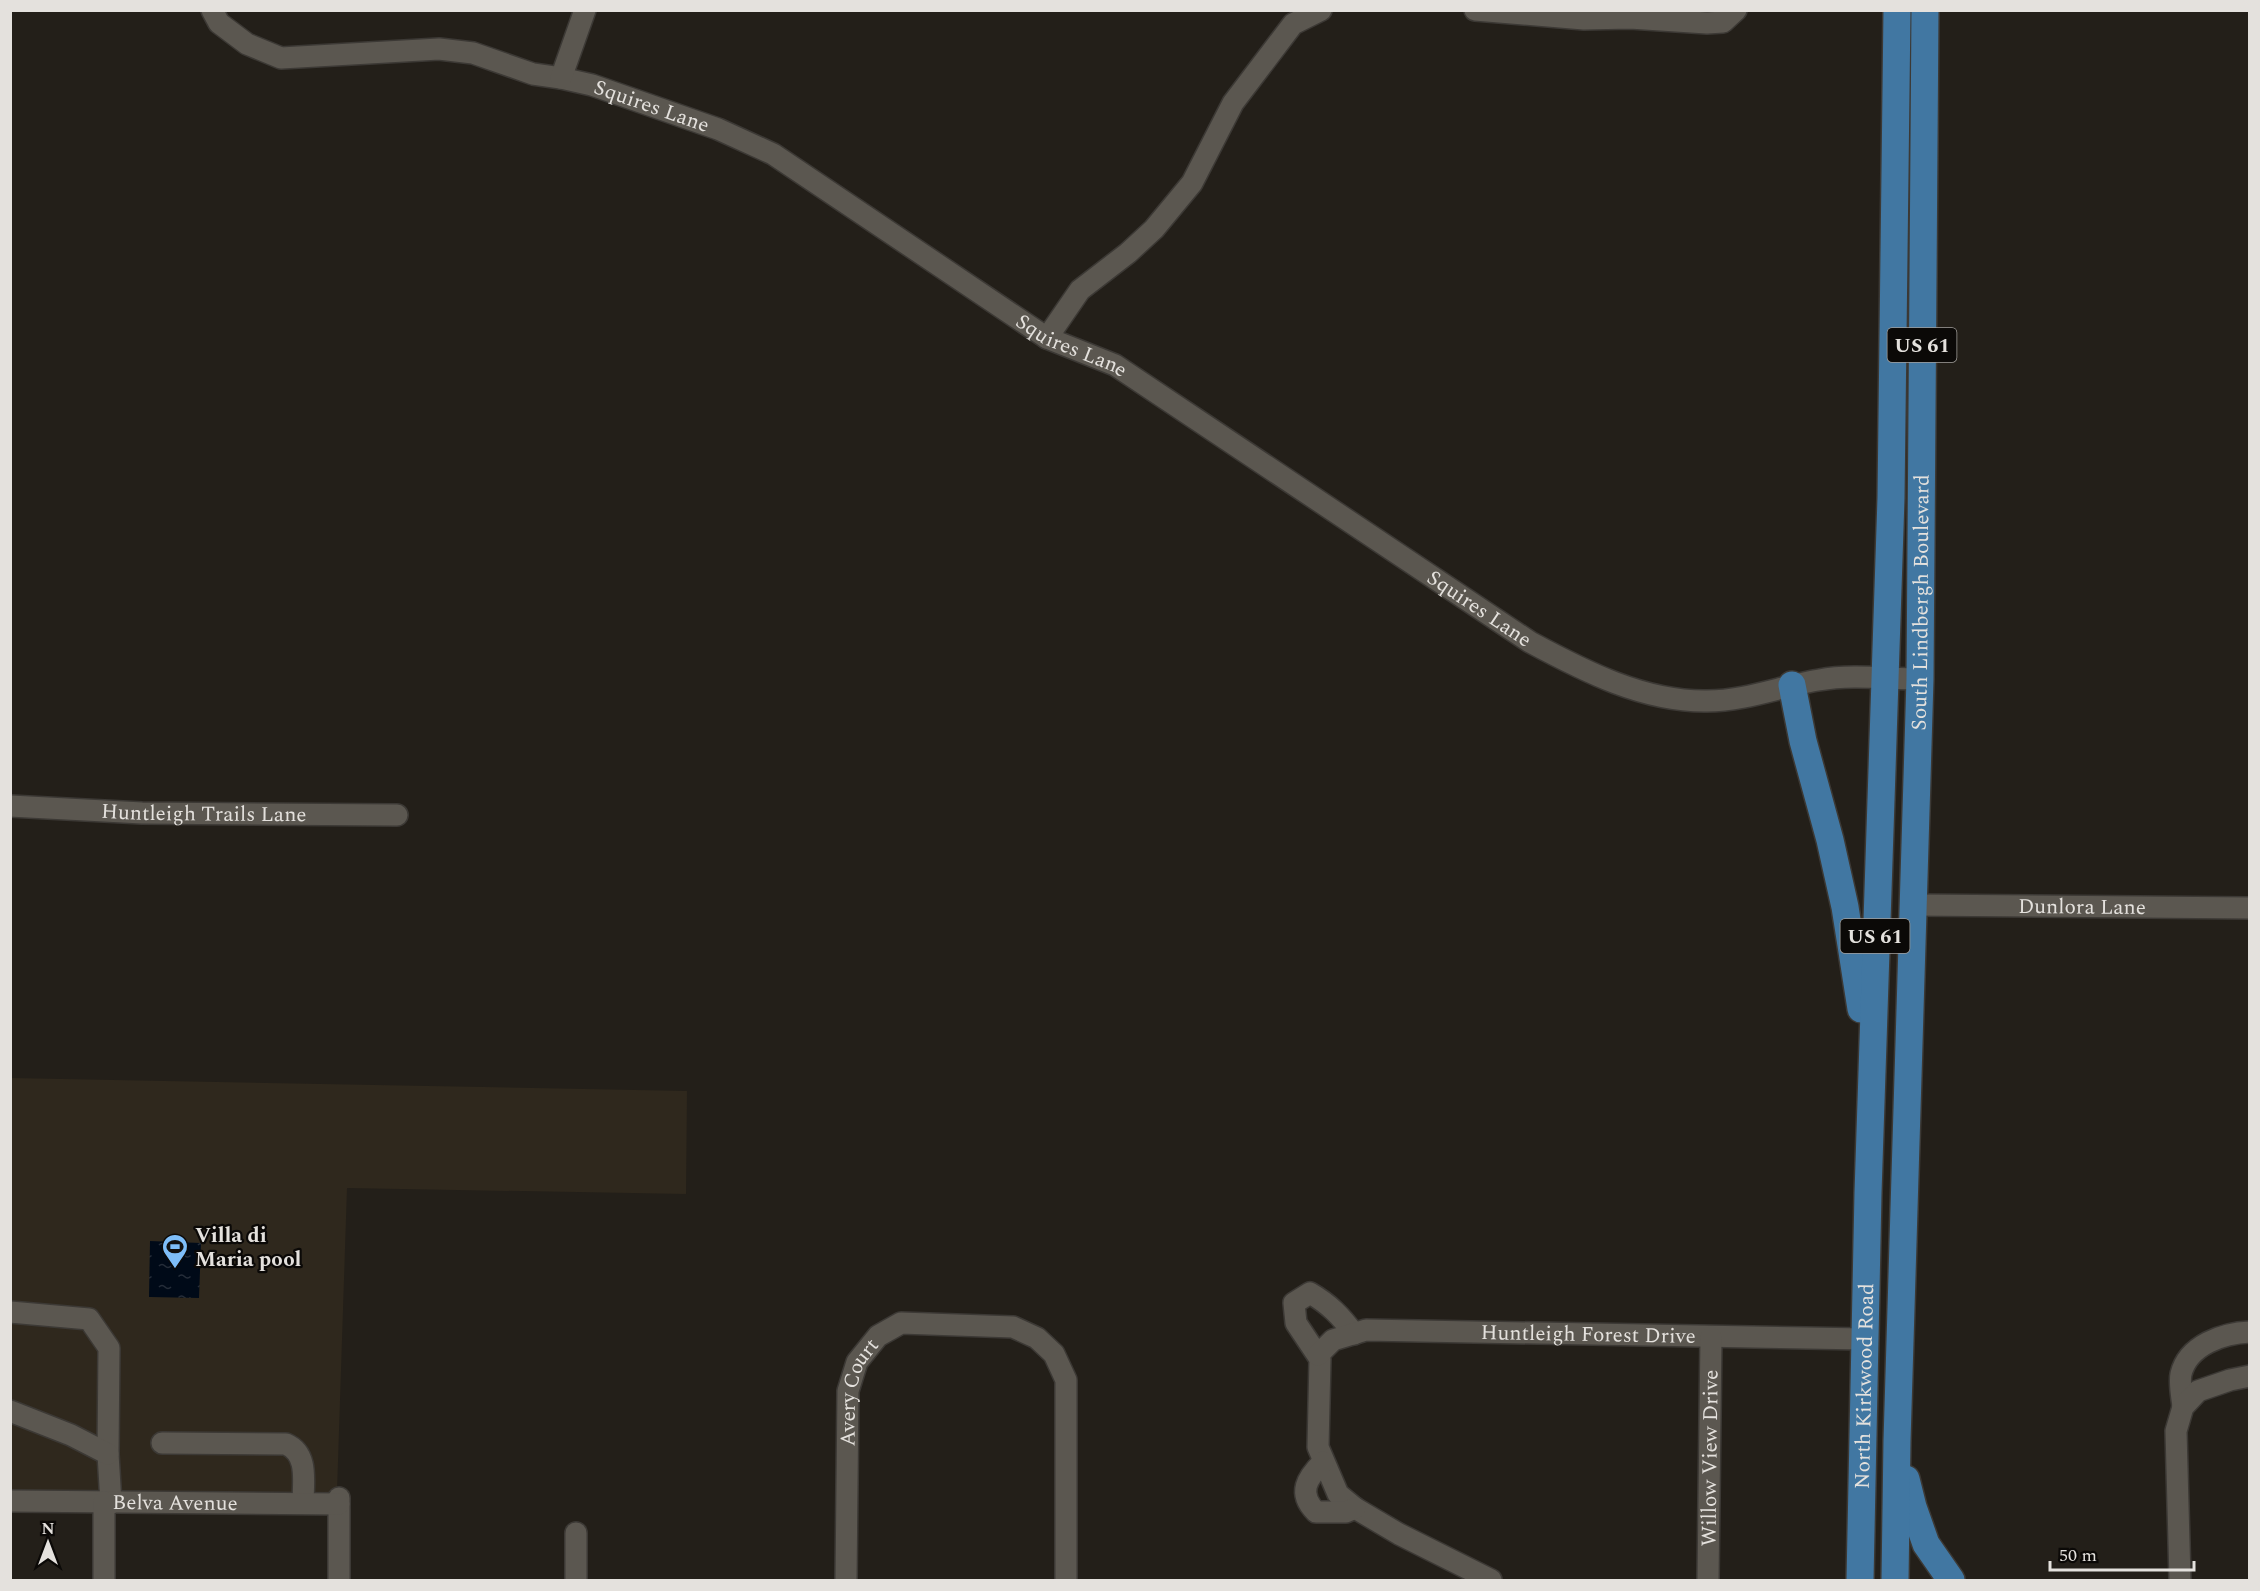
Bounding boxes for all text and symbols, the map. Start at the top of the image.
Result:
street label: Squires Lane [589,72,714,142]
street label: Squires Lane [1009,306,1134,386]
road number: US 61 [1888,328,1956,362]
street label: South Lindbergh Boulevard [1903,474,1939,731]
street label: Squires Lane [1420,562,1538,656]
street label: Huntleigh Trails Lane [100,796,307,831]
street label: Dunlora Lane [2018,891,2146,924]
road number: US 61 [1840,919,1910,953]
place label: Villa di Maria pool [195,1220,302,1276]
sports icon: Villa di Maria pool [160,1232,190,1270]
street label: North Kirkwood Road [1847,1283,1883,1489]
street label: Huntleigh Forest Drive [1480,1317,1696,1353]
street label: Avery Court [832,1331,887,1447]
street label: Willow View Drive [1693,1370,1728,1547]
street label: Belva Avenue [112,1487,238,1520]
north arrow [18,1513,78,1573]
text: N [41,1517,55,1541]
scale bar [2050,1534,2194,1572]
text: 50 m [2059,1542,2097,1569]

